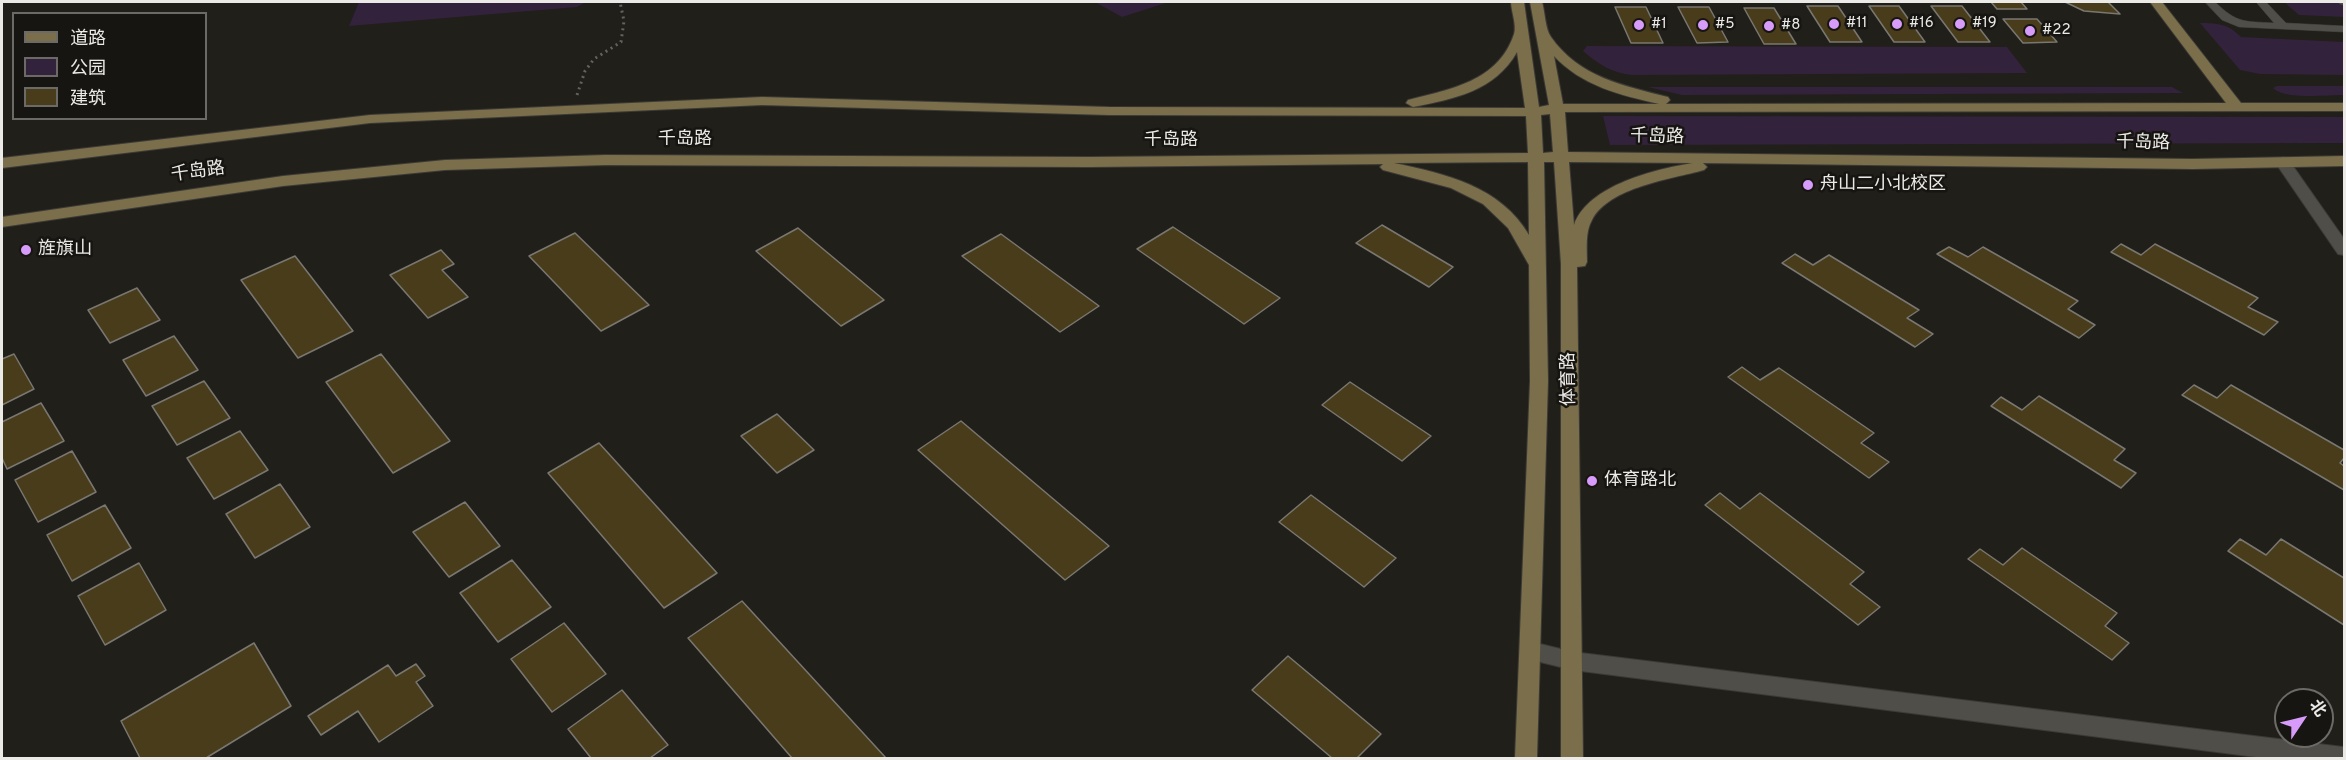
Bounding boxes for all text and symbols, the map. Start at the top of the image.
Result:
legend [12,12,207,120]
place label: #11 [1846,15,1867,33]
place label: #16 [1909,15,1934,33]
place label: #19 [1972,15,1997,33]
place label: #1 [1651,16,1667,34]
place label: #5 [1715,16,1735,34]
place label: #8 [1781,17,1800,35]
marker: #11 [1827,17,1841,31]
marker: #16 [1890,17,1904,31]
marker: #19 [1953,17,1967,31]
marker: #1 [1632,18,1646,32]
marker: #5 [1696,18,1710,32]
marker: #8 [1762,19,1776,33]
place label: #22 [2042,22,2071,40]
marker: #22 [2023,24,2037,38]
text: 道路 [70,28,106,51]
text: 公园 [70,58,106,81]
text: 建筑 [70,88,106,111]
street label: 千岛路 [1630,127,1684,149]
street label: 千岛路 [658,129,712,151]
street label: 千岛路 [1144,130,1198,152]
street label: 千岛路 [2116,133,2170,155]
street label: 千岛路 [170,159,226,187]
place label: 舟山二小北校区 [1820,174,1946,196]
marker: 舟山二小北校区 [1801,178,1815,192]
place label: 旌旗山 [38,239,92,261]
marker: 旌旗山 [19,243,33,257]
street label: 体育路 [1559,352,1581,406]
place label: 体育路北 [1604,470,1676,492]
marker: 体育路北 [1585,474,1599,488]
north arrow [2274,688,2334,748]
text: 北 [2304,697,2330,721]

